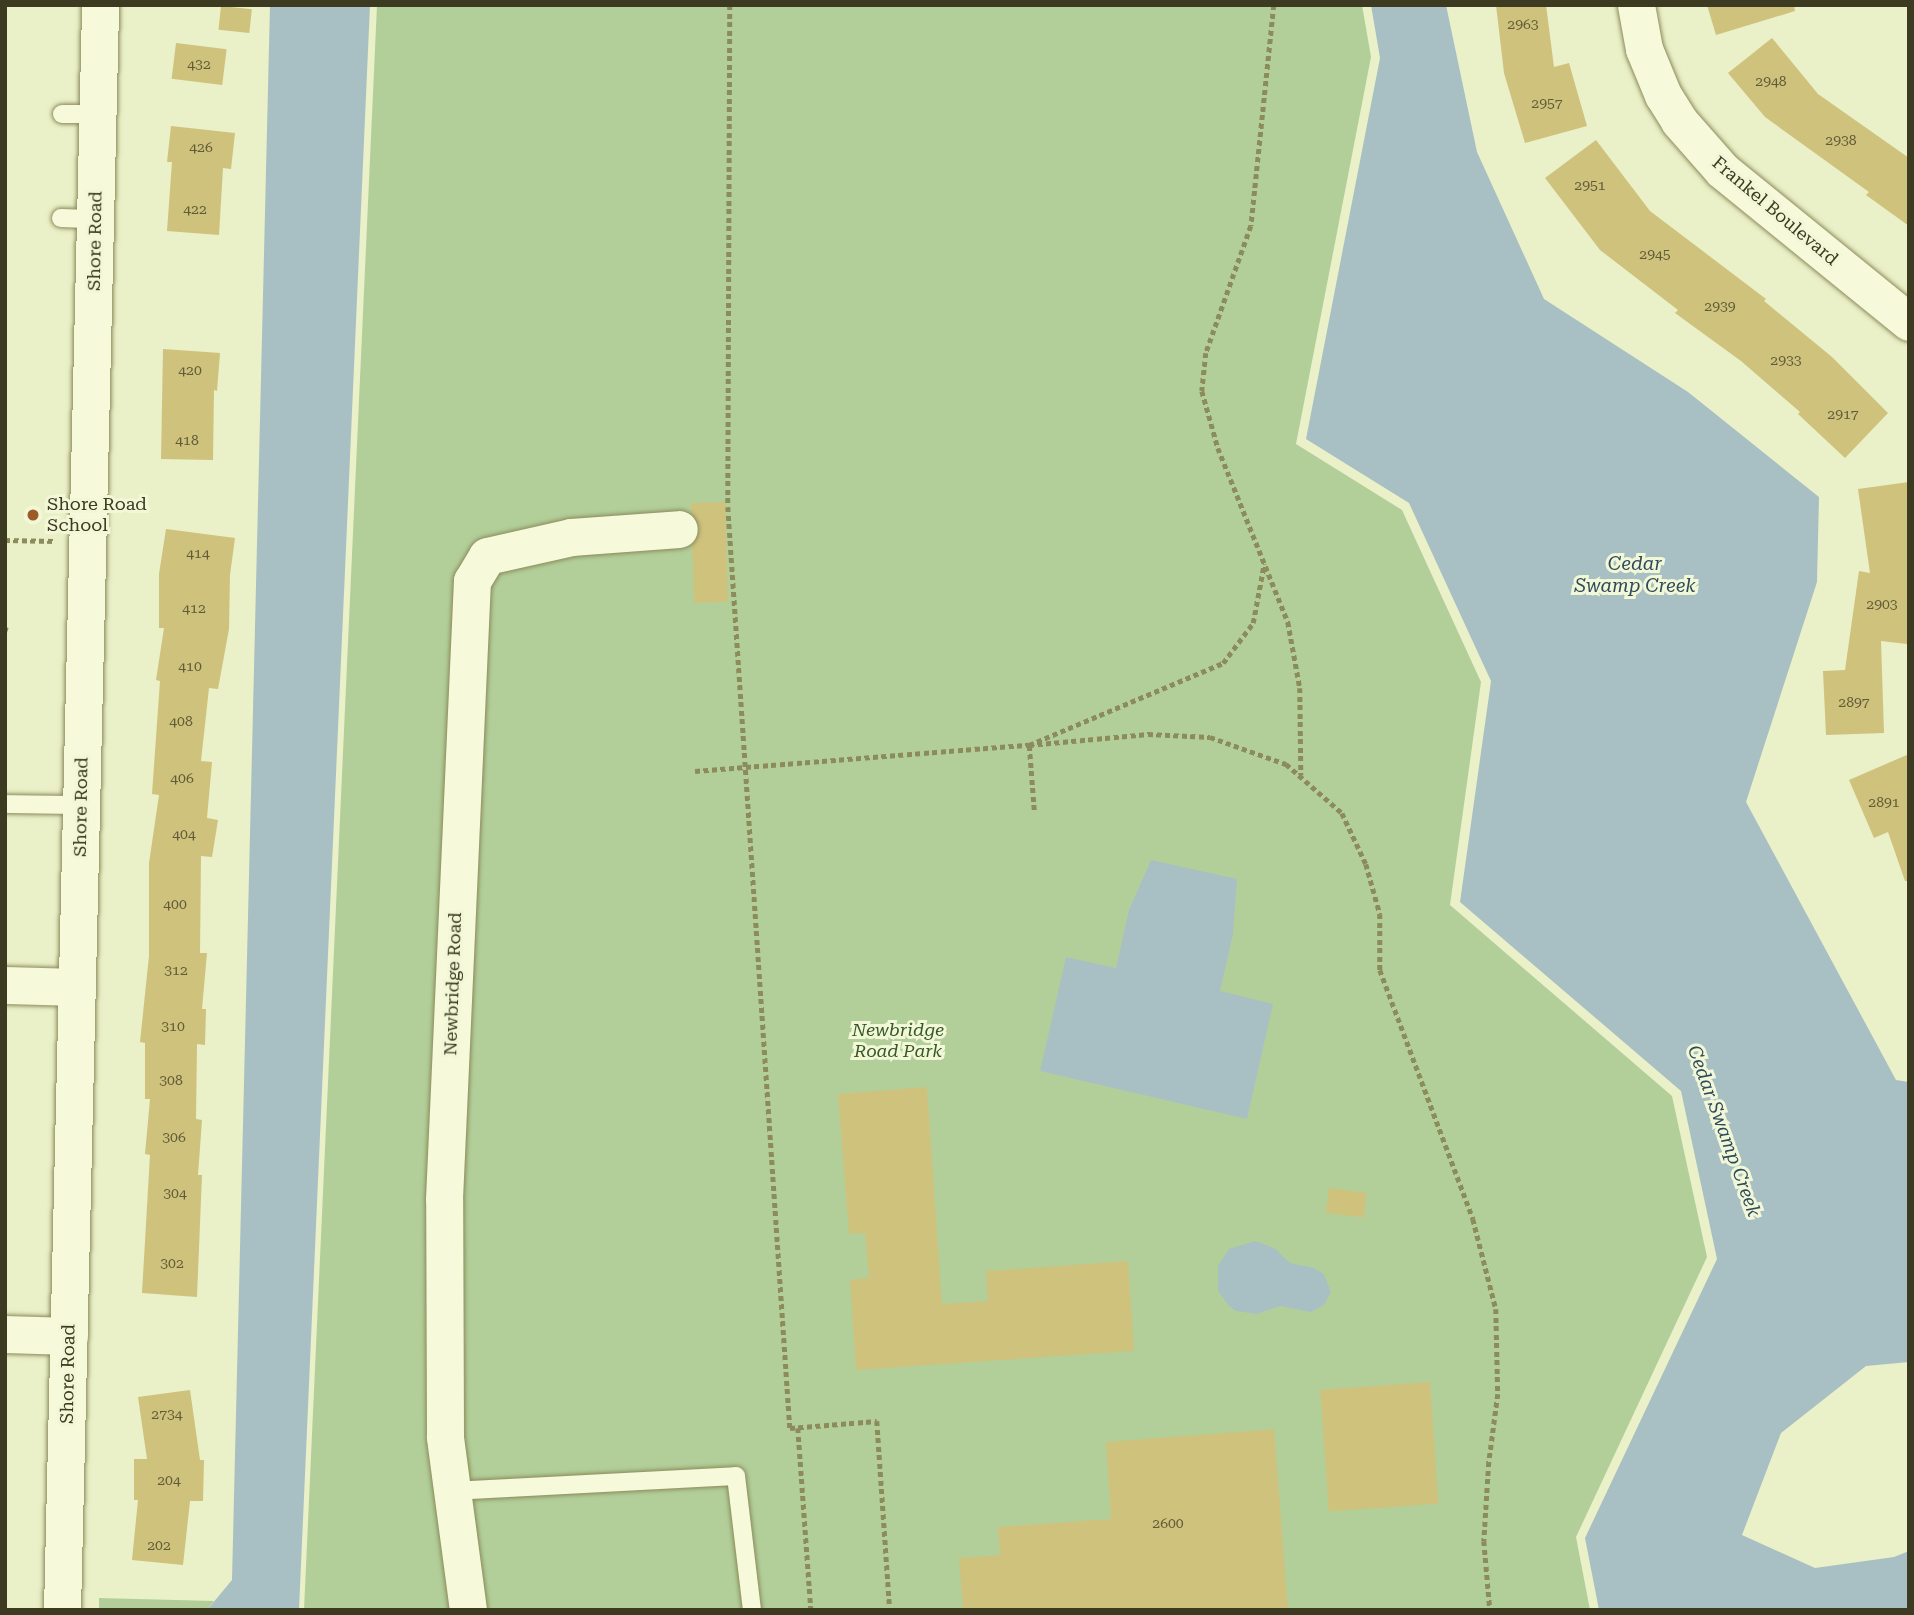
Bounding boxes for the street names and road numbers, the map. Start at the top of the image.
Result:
street label: Frankel Boulevard [1708,152,1842,270]
street label: Shore Road [83,191,107,291]
street label: Shore Road [69,757,93,857]
street label: Newbridge Road [440,912,466,1056]
street label: Shore Road [56,1324,80,1424]

